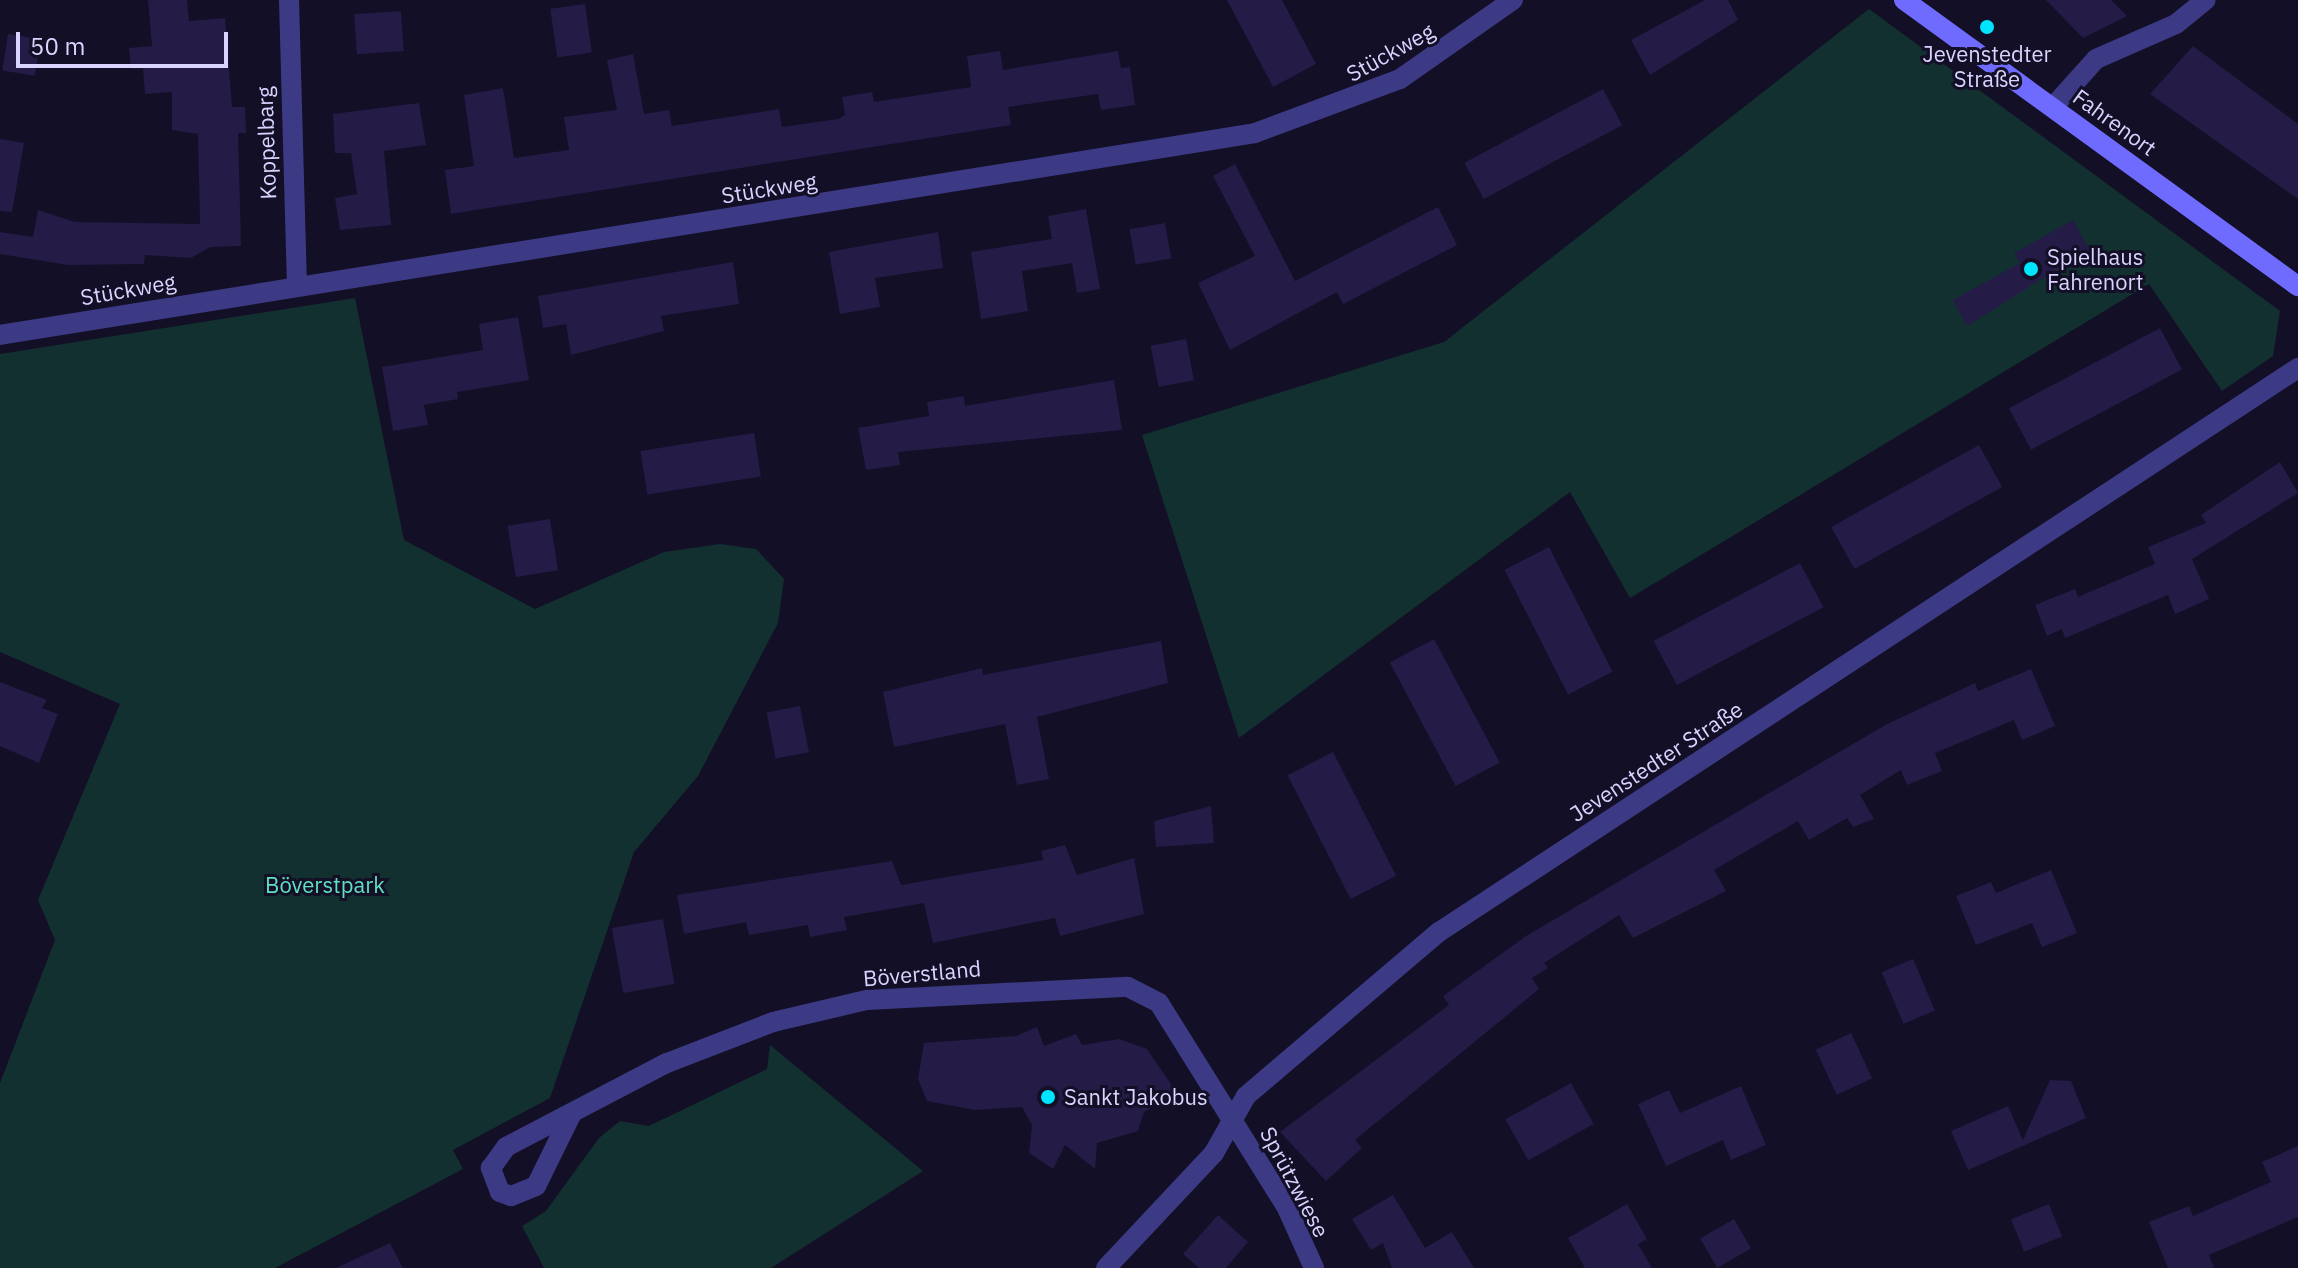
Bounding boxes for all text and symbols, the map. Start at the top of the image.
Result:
scale bar [20,16,232,66]
street label: Stückweg [1342,17,1438,87]
marker: Jevenstedter Straße [1978,18,1996,36]
text: 50 m [30,30,85,62]
place label: Jevenstedter Straße [1922,40,2052,92]
street label: Fahrenort [2068,83,2162,161]
street label: Koppelbarg [251,86,281,200]
street label: Stückweg [719,167,819,209]
place label: Spielhaus Fahrenort [2047,243,2144,294]
marker: Spielhaus Fahrenort [2022,260,2040,278]
street label: Stückweg [78,268,178,310]
street label: Jevenstedter Straße [1565,695,1747,827]
park label: Böverstpark [265,872,385,898]
street label: Böverstland [862,955,982,991]
place label: Sankt Jakobus [1064,1084,1208,1110]
marker: Sankt Jakobus [1039,1088,1057,1106]
street label: Sprützwiese [1255,1122,1335,1242]

